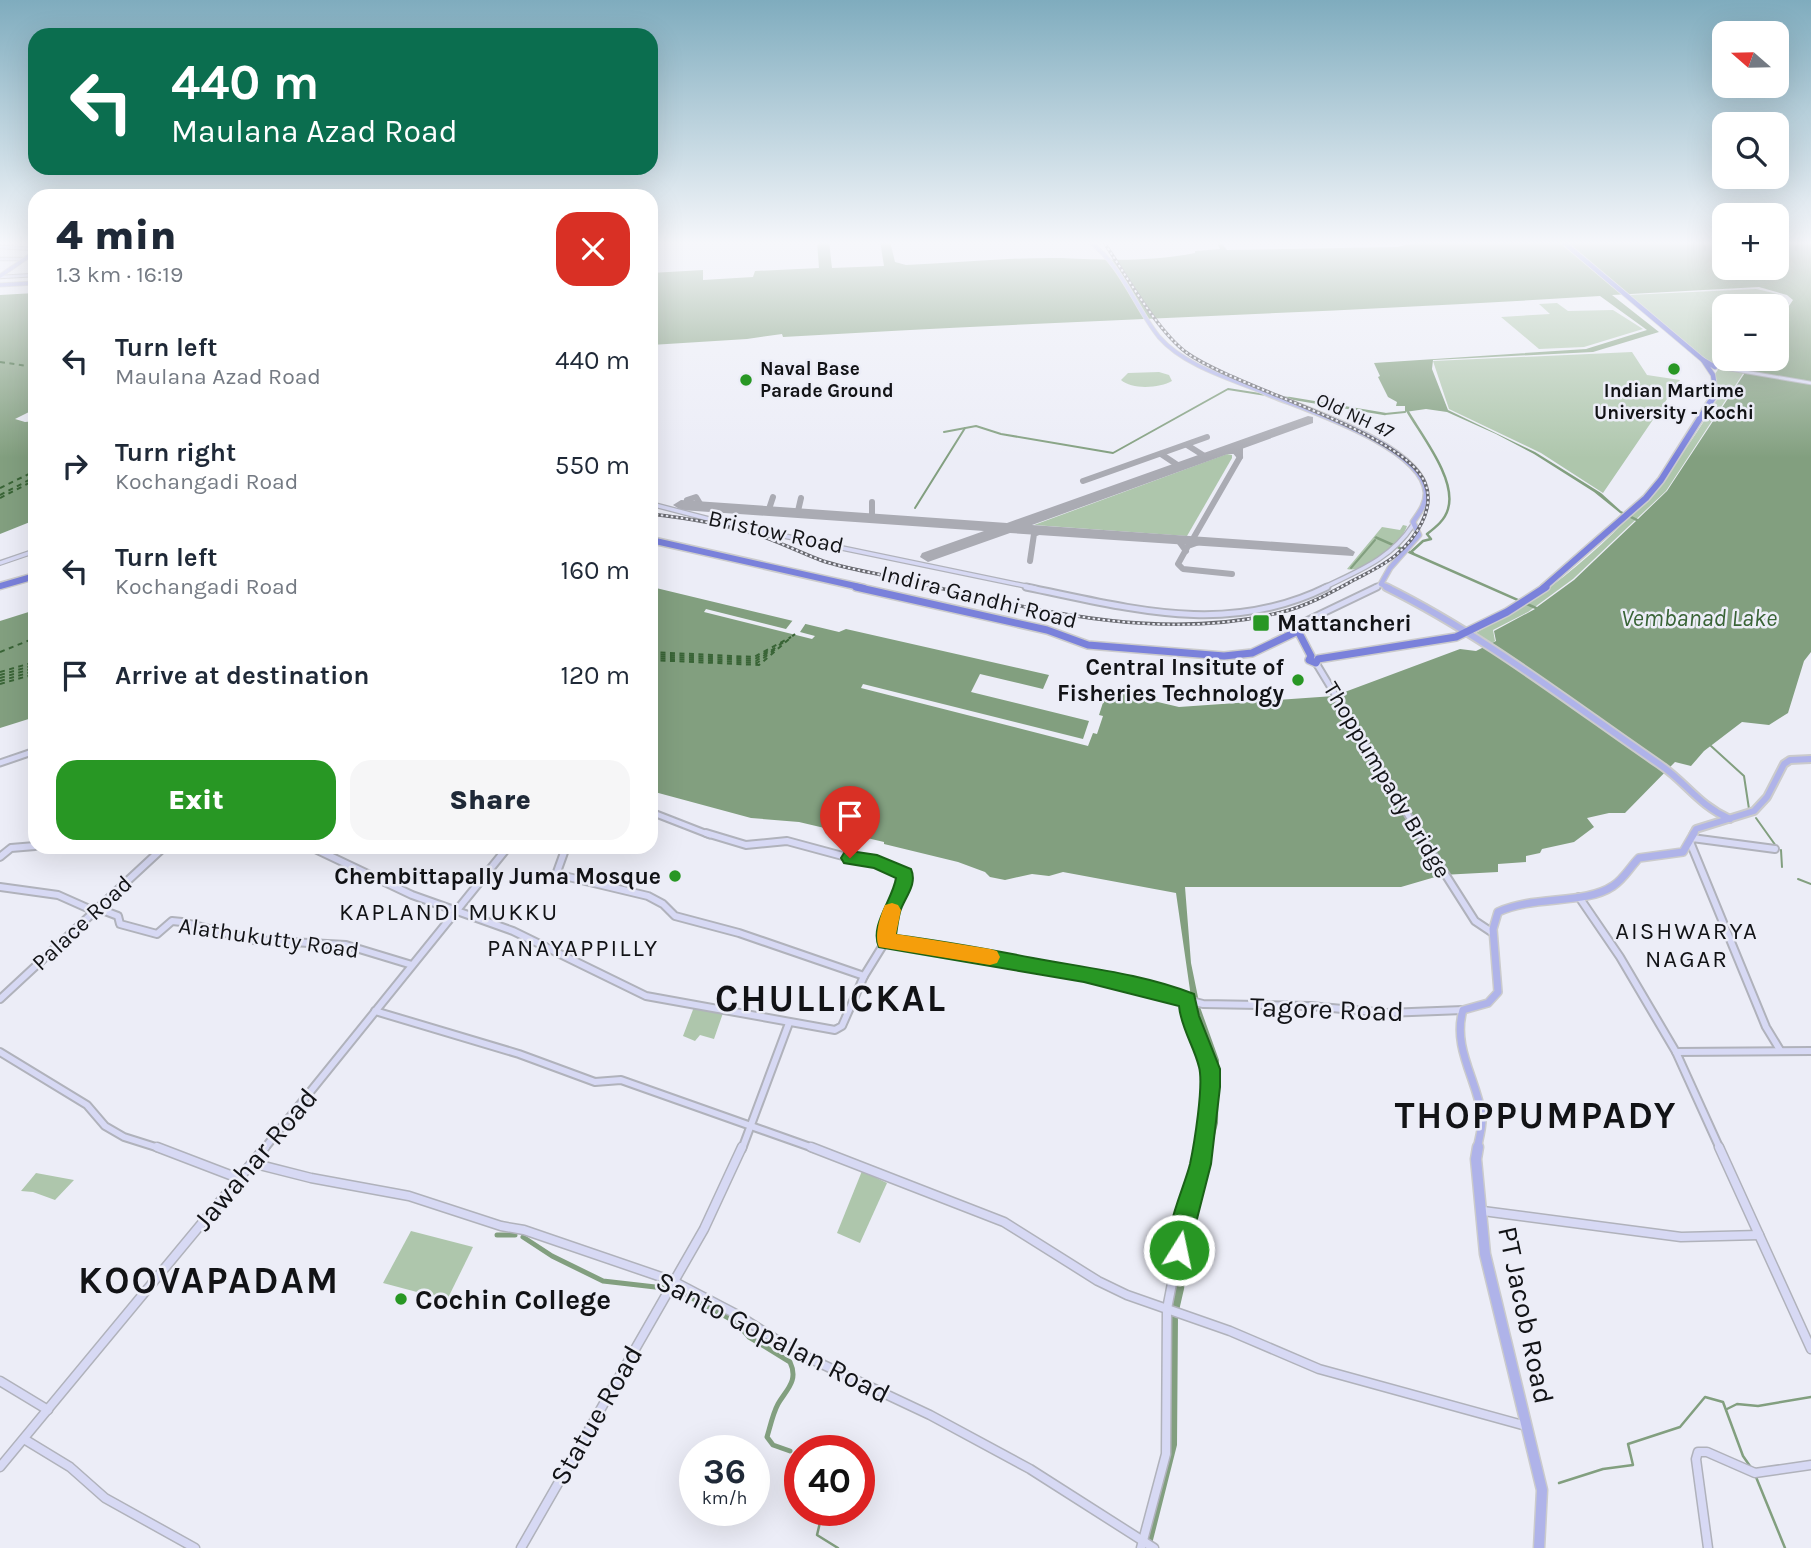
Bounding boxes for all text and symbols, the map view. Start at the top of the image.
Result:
north arrow [1712,21,1788,98]
map controls [1712,21,1789,371]
text: 440 m [171,54,319,111]
icon: left [56,56,147,147]
button: search [1712,112,1789,189]
text: Maulana Azad Road [171,113,458,150]
button: + [1712,203,1789,280]
text: 4 min [56,210,177,260]
button: close [556,212,630,286]
text: 1.3 km · 16:19 [56,261,183,288]
button: − [1712,294,1789,371]
text: Turn left [115,332,217,363]
icon: left [56,342,94,380]
text: 440 m [555,345,630,376]
place label: Naval Base Parade Ground [760,358,894,402]
marker: Indian Martime University - Kochi [1666,361,1682,377]
text: Maulana Azad Road [115,363,321,390]
marker: Naval Base Parade Ground [738,372,754,388]
place label: Indian Martime University - Kochi [1594,380,1754,424]
street label: Old NH 47 [1313,388,1397,444]
text: Turn right [115,437,236,468]
icon: right [56,447,94,485]
text: 550 m [555,450,630,481]
text: Kochangadi Road [115,468,298,495]
street label: Bristow Road [706,504,846,560]
text: Turn left [115,542,217,573]
icon: left [56,552,94,590]
text: 160 m [561,555,630,586]
street label: Indira Gandhi Road [878,560,1080,634]
text: Kochangadi Road [115,573,298,600]
water label: Vembanad Lake [1621,604,1777,632]
place label: Mattancheri [1277,610,1412,637]
marker: Mattancheri [1251,613,1271,633]
place label: Central Insitute of Fisheries Technology [1057,654,1285,707]
icon: arrive [56,657,94,695]
text: Arrive at destination [115,660,369,691]
text: 120 m [560,660,630,691]
marker: Central Insitute of Fisheries Technology [1290,672,1306,688]
street label: Thoppumpady Bridge [1318,677,1456,883]
button: Exit [56,760,336,840]
button: Share [350,760,630,840]
pin [820,786,880,858]
icon: arrive [831,797,869,835]
place label: Chembittapally Juma Mosque [334,863,661,890]
marker: Chembittapally Juma Mosque [667,868,683,884]
street label: Palace Road [27,870,137,976]
district label: KAPLANDI MUKKU [339,898,559,926]
street label: Alathukutty Road [177,912,361,964]
district label: AISHWARYA NAGAR [1615,917,1759,973]
district label: PANAYAPPILLY [487,934,659,962]
district label: CHULLICKAL [715,977,947,1020]
street label: Tagore Road [1250,990,1404,1028]
street label: Jawahar Road [186,1081,324,1237]
district label: THOPPUMPADY [1395,1094,1677,1137]
position arrow [1142,1213,1216,1287]
street label: PT Jacob Road [1491,1223,1561,1407]
district label: KOOVAPADAM [78,1259,340,1302]
street label: Santo Gopalan Road [651,1264,895,1410]
place label: Cochin College [415,1283,611,1316]
marker: Cochin College [393,1291,409,1307]
street label: Statue Road [543,1339,649,1491]
speed limit sign: 40 [784,1435,875,1526]
text: 36 [703,1451,746,1492]
text: km/h [702,1487,747,1509]

